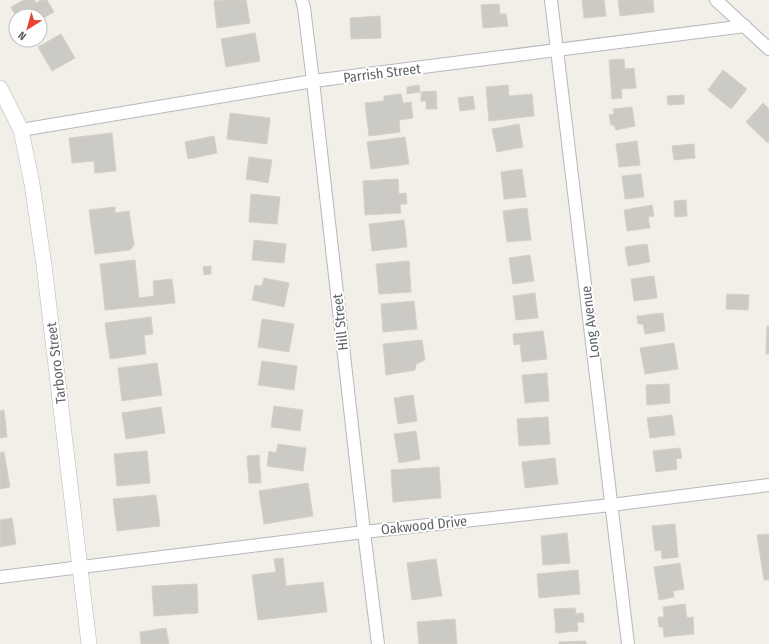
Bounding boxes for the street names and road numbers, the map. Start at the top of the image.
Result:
street label: Parrish Street [342,60,422,87]
street label: Long Avenue [578,285,603,359]
street label: Hill Street [329,292,352,351]
street label: Tarboro Street [43,321,70,405]
street label: Oakwood Drive [380,513,468,538]

